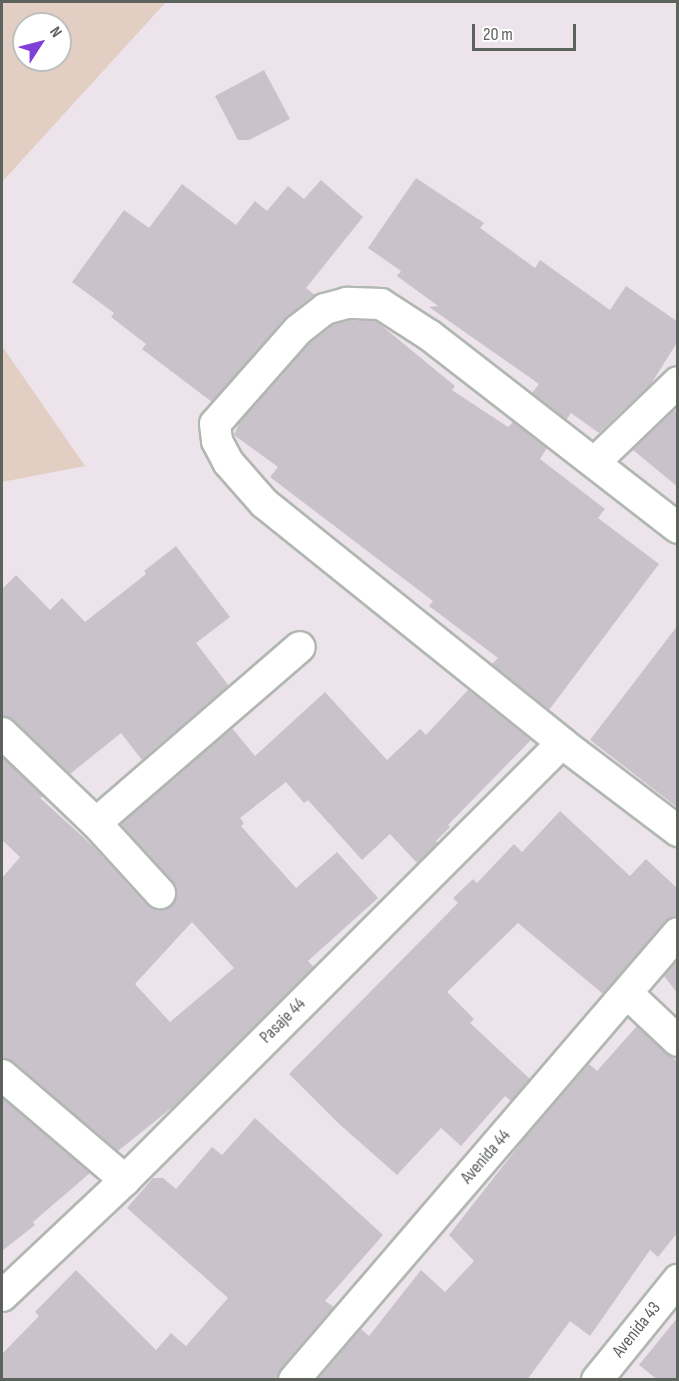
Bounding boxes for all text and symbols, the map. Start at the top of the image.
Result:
north arrow [12,12,72,72]
scale bar [475,12,578,50]
text: N [45,23,66,41]
text: 20 m [483,24,513,45]
street label: Pasaje 44 [256,994,310,1048]
street label: Avenida 44 [457,1125,515,1189]
street label: Avenida 43 [608,1298,666,1362]

